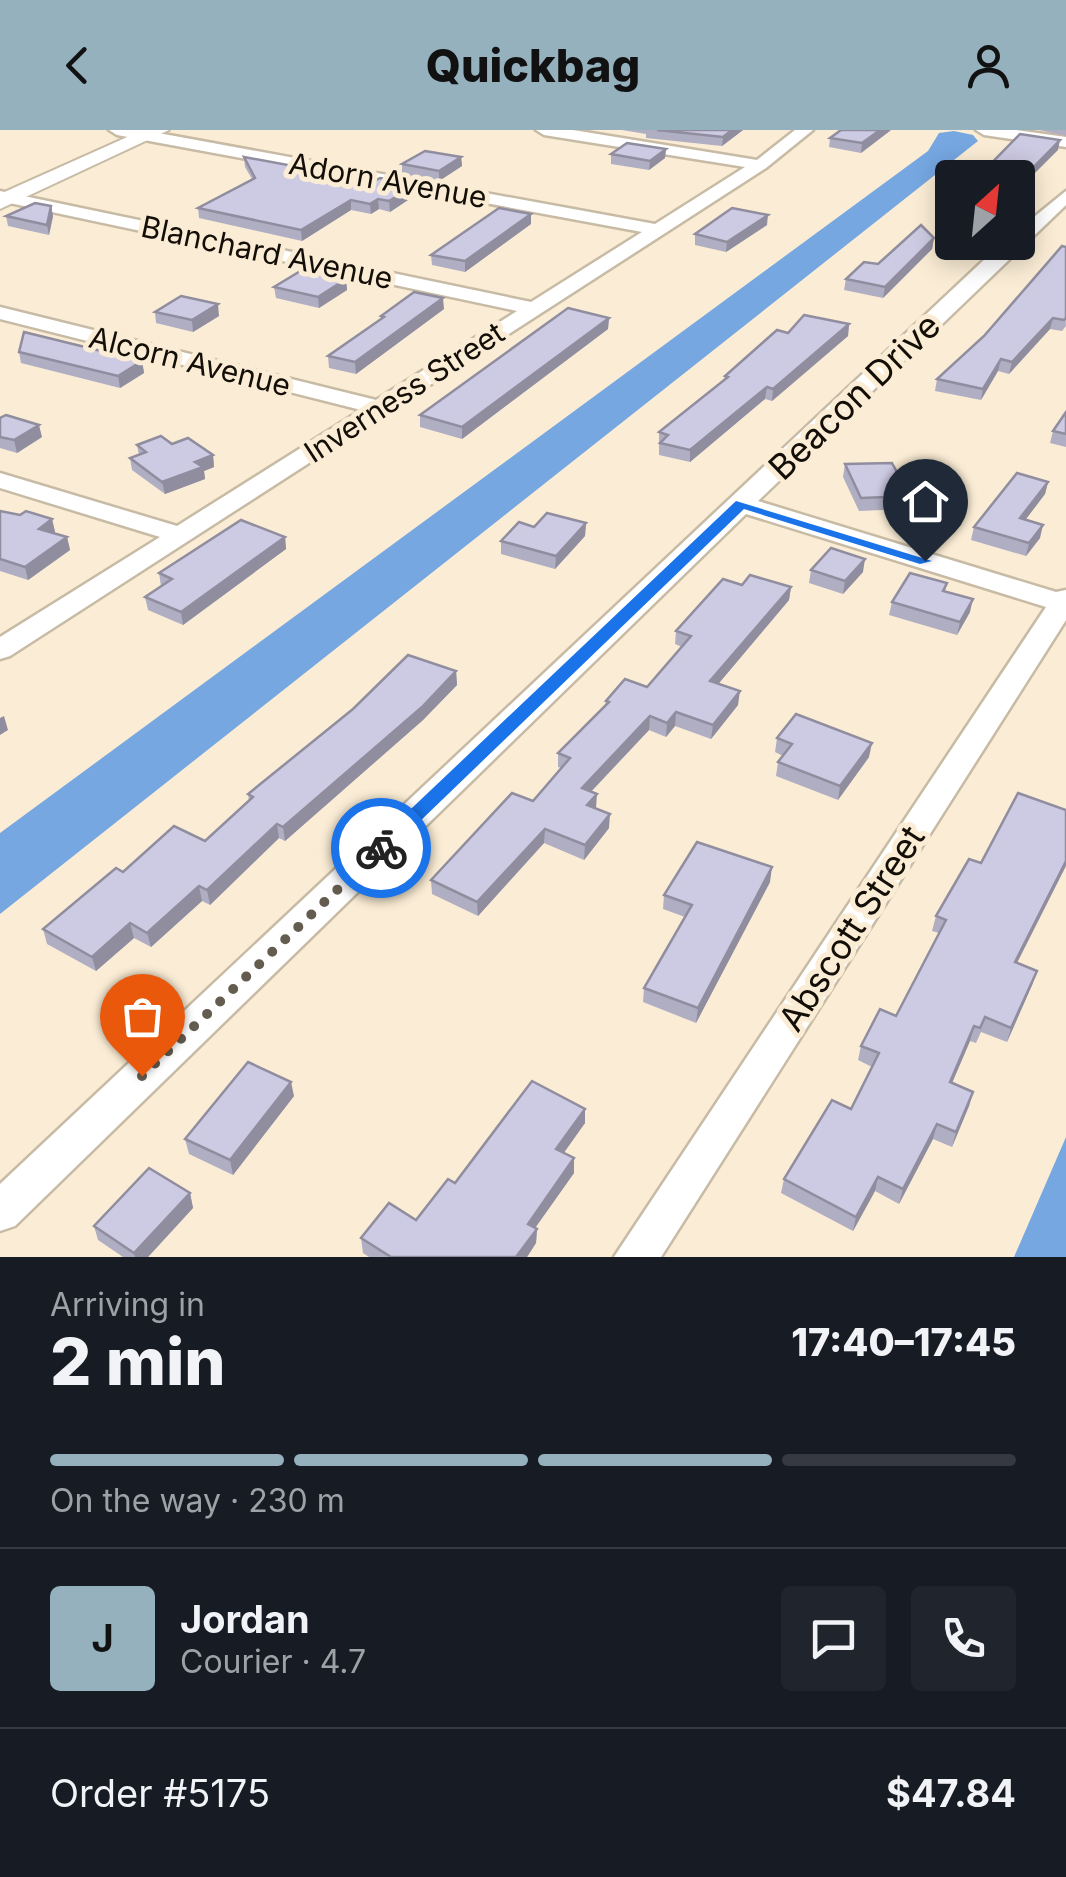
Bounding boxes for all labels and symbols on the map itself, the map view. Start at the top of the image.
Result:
street label: Adorn Avenue [286,145,490,215]
north arrow [935,160,1035,260]
street label: Blanchard Avenue [138,208,396,296]
street label: Beacon Drive [760,304,948,488]
street label: Inverness Street [297,314,511,470]
street label: Alcorn Avenue [86,319,294,403]
pin [883,459,968,562]
courier [331,798,431,898]
street label: Abscott Street [769,818,933,1038]
pin [100,974,185,1077]

